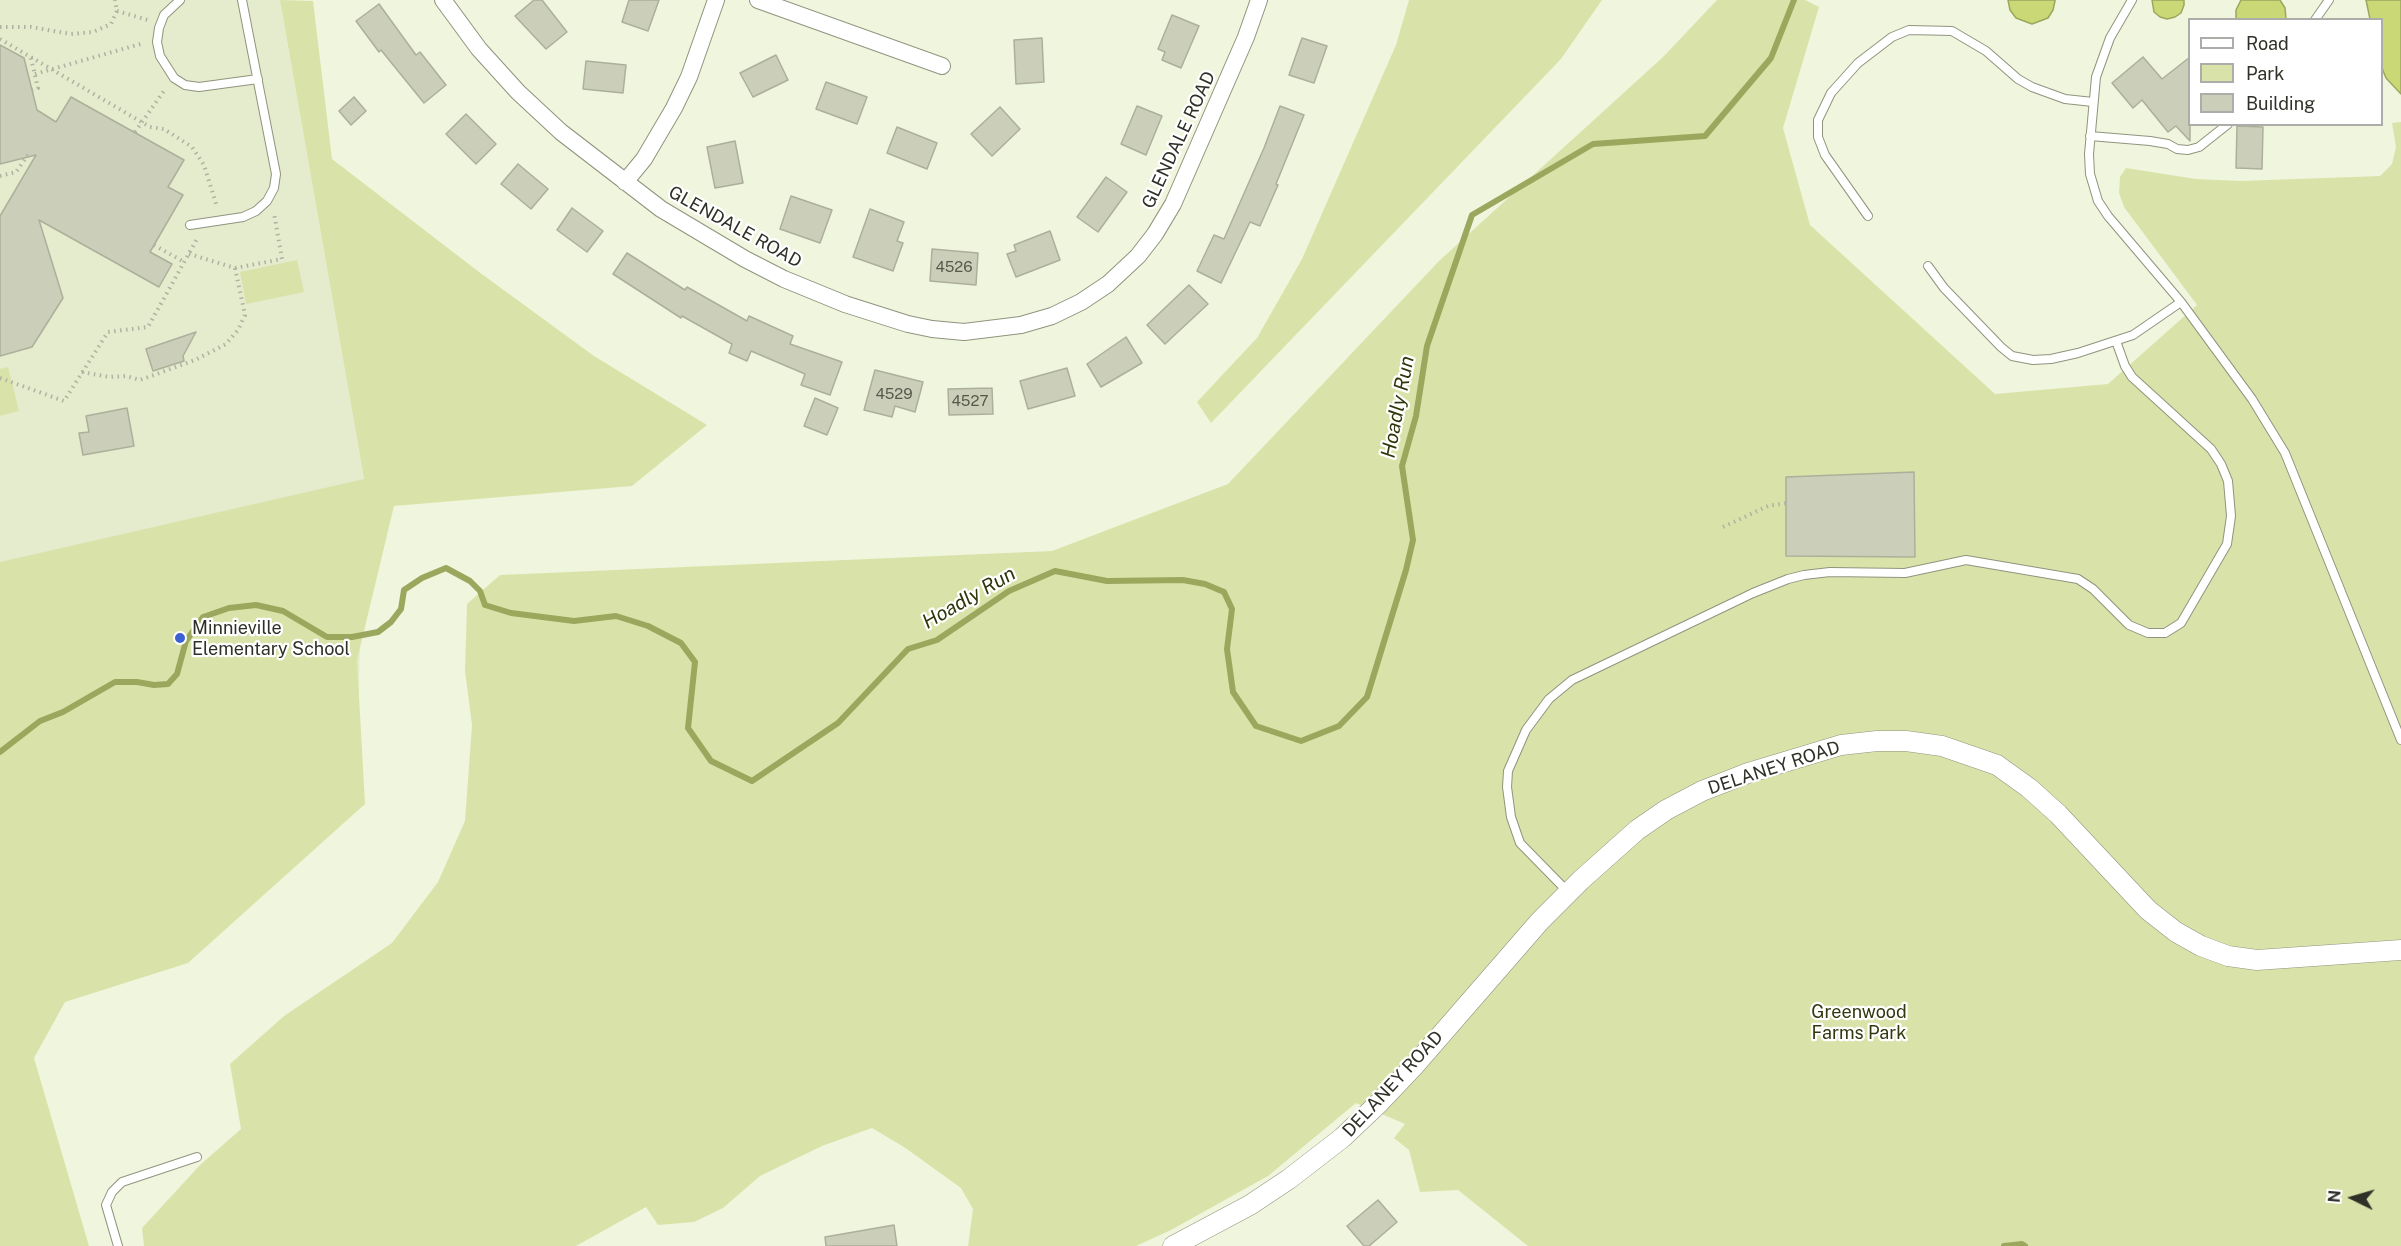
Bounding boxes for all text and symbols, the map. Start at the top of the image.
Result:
legend [2188,18,2383,126]
text: Road [2246,33,2289,54]
text: Park [2246,63,2284,84]
street label: GLENDALE ROAD [1138,68,1220,212]
text: Building [2246,93,2315,114]
street label: GLENDALE ROAD [665,181,805,273]
house number: 4526 [935,258,973,276]
water label: Hoadly Run [1376,354,1420,460]
house number: 4529 [875,385,913,403]
house number: 4527 [952,392,988,410]
water label: Hoadly Run [918,562,1020,634]
place label: Minnieville Elementary School [192,617,350,660]
marker: Minnieville Elementary School [173,631,187,645]
street label: DELANEY ROAD [1705,736,1843,800]
park label: Greenwood Farms Park [1811,1001,1907,1044]
street label: DELANEY ROAD [1338,1026,1448,1142]
north arrow [2323,1168,2383,1228]
text: N [2325,1189,2345,1203]

